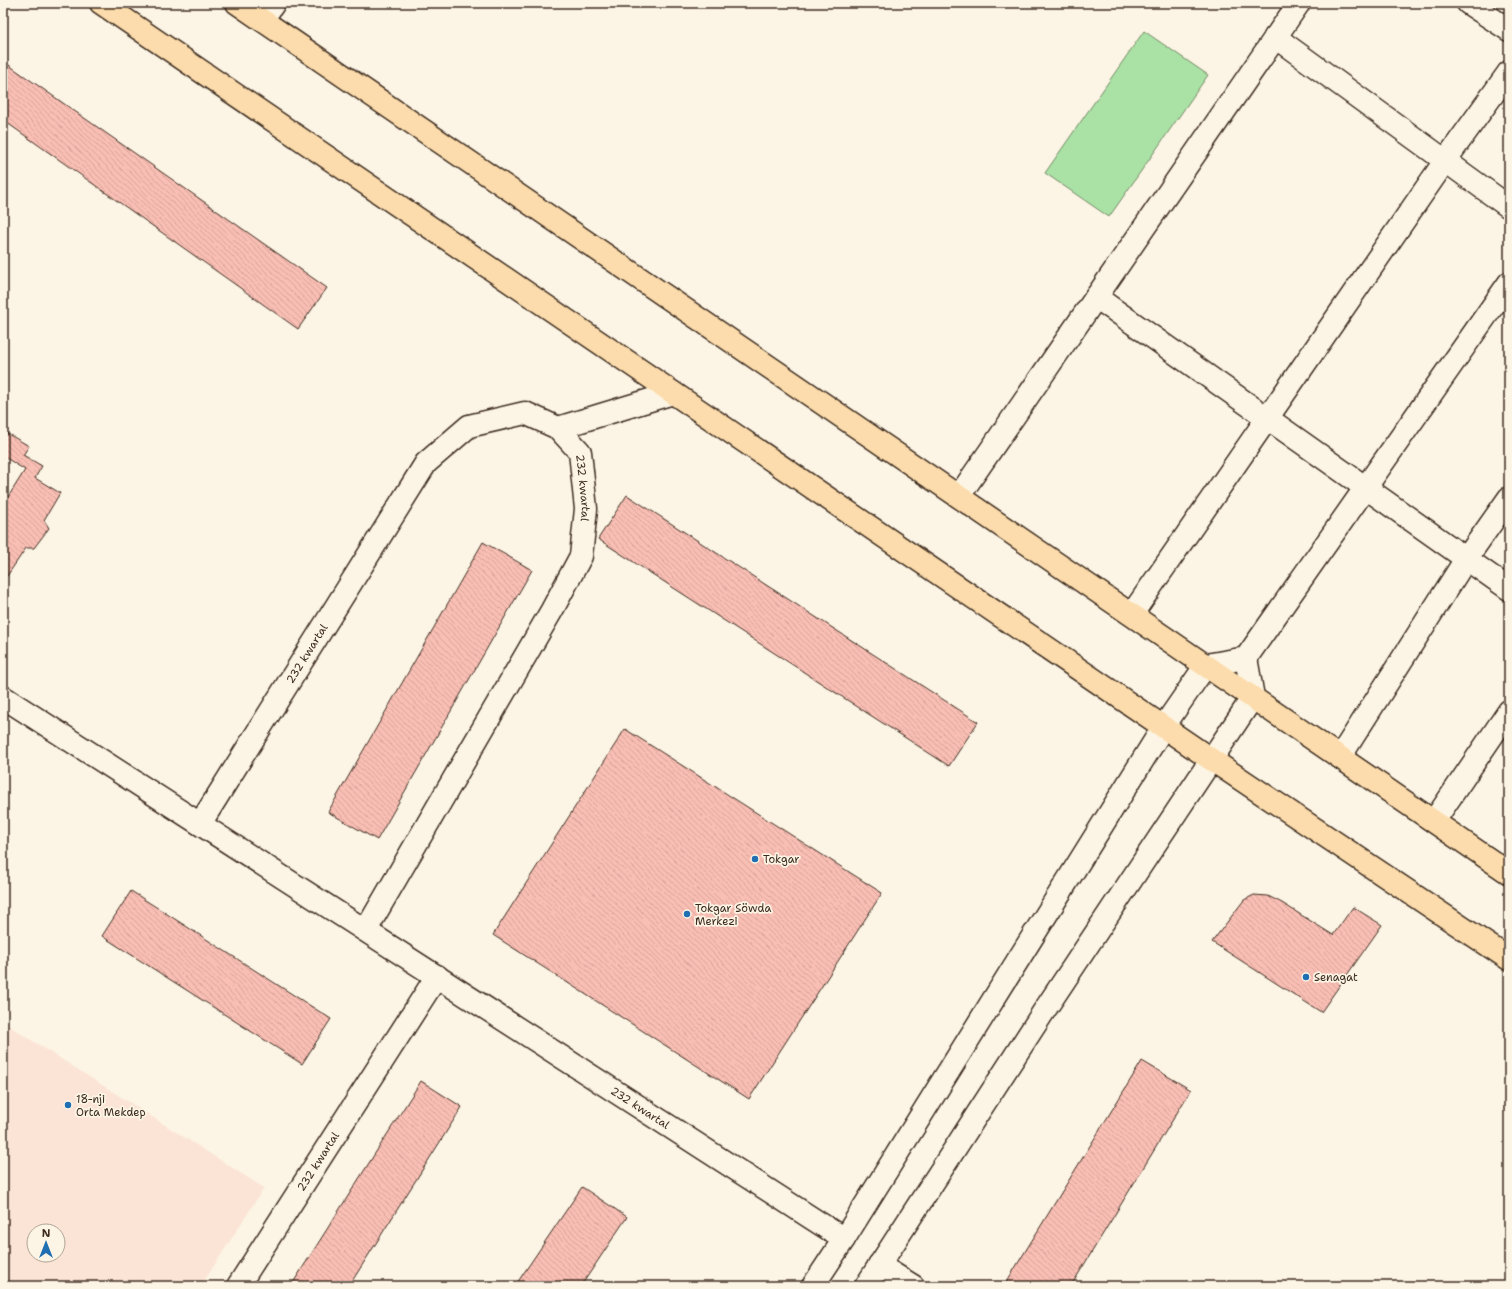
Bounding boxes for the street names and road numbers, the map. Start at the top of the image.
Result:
street label: 232 kwartal [573,454,594,523]
street label: 232 kwartal [282,621,331,686]
street label: 232 kwartal [608,1083,673,1133]
street label: 232 kwartal [293,1128,343,1194]

